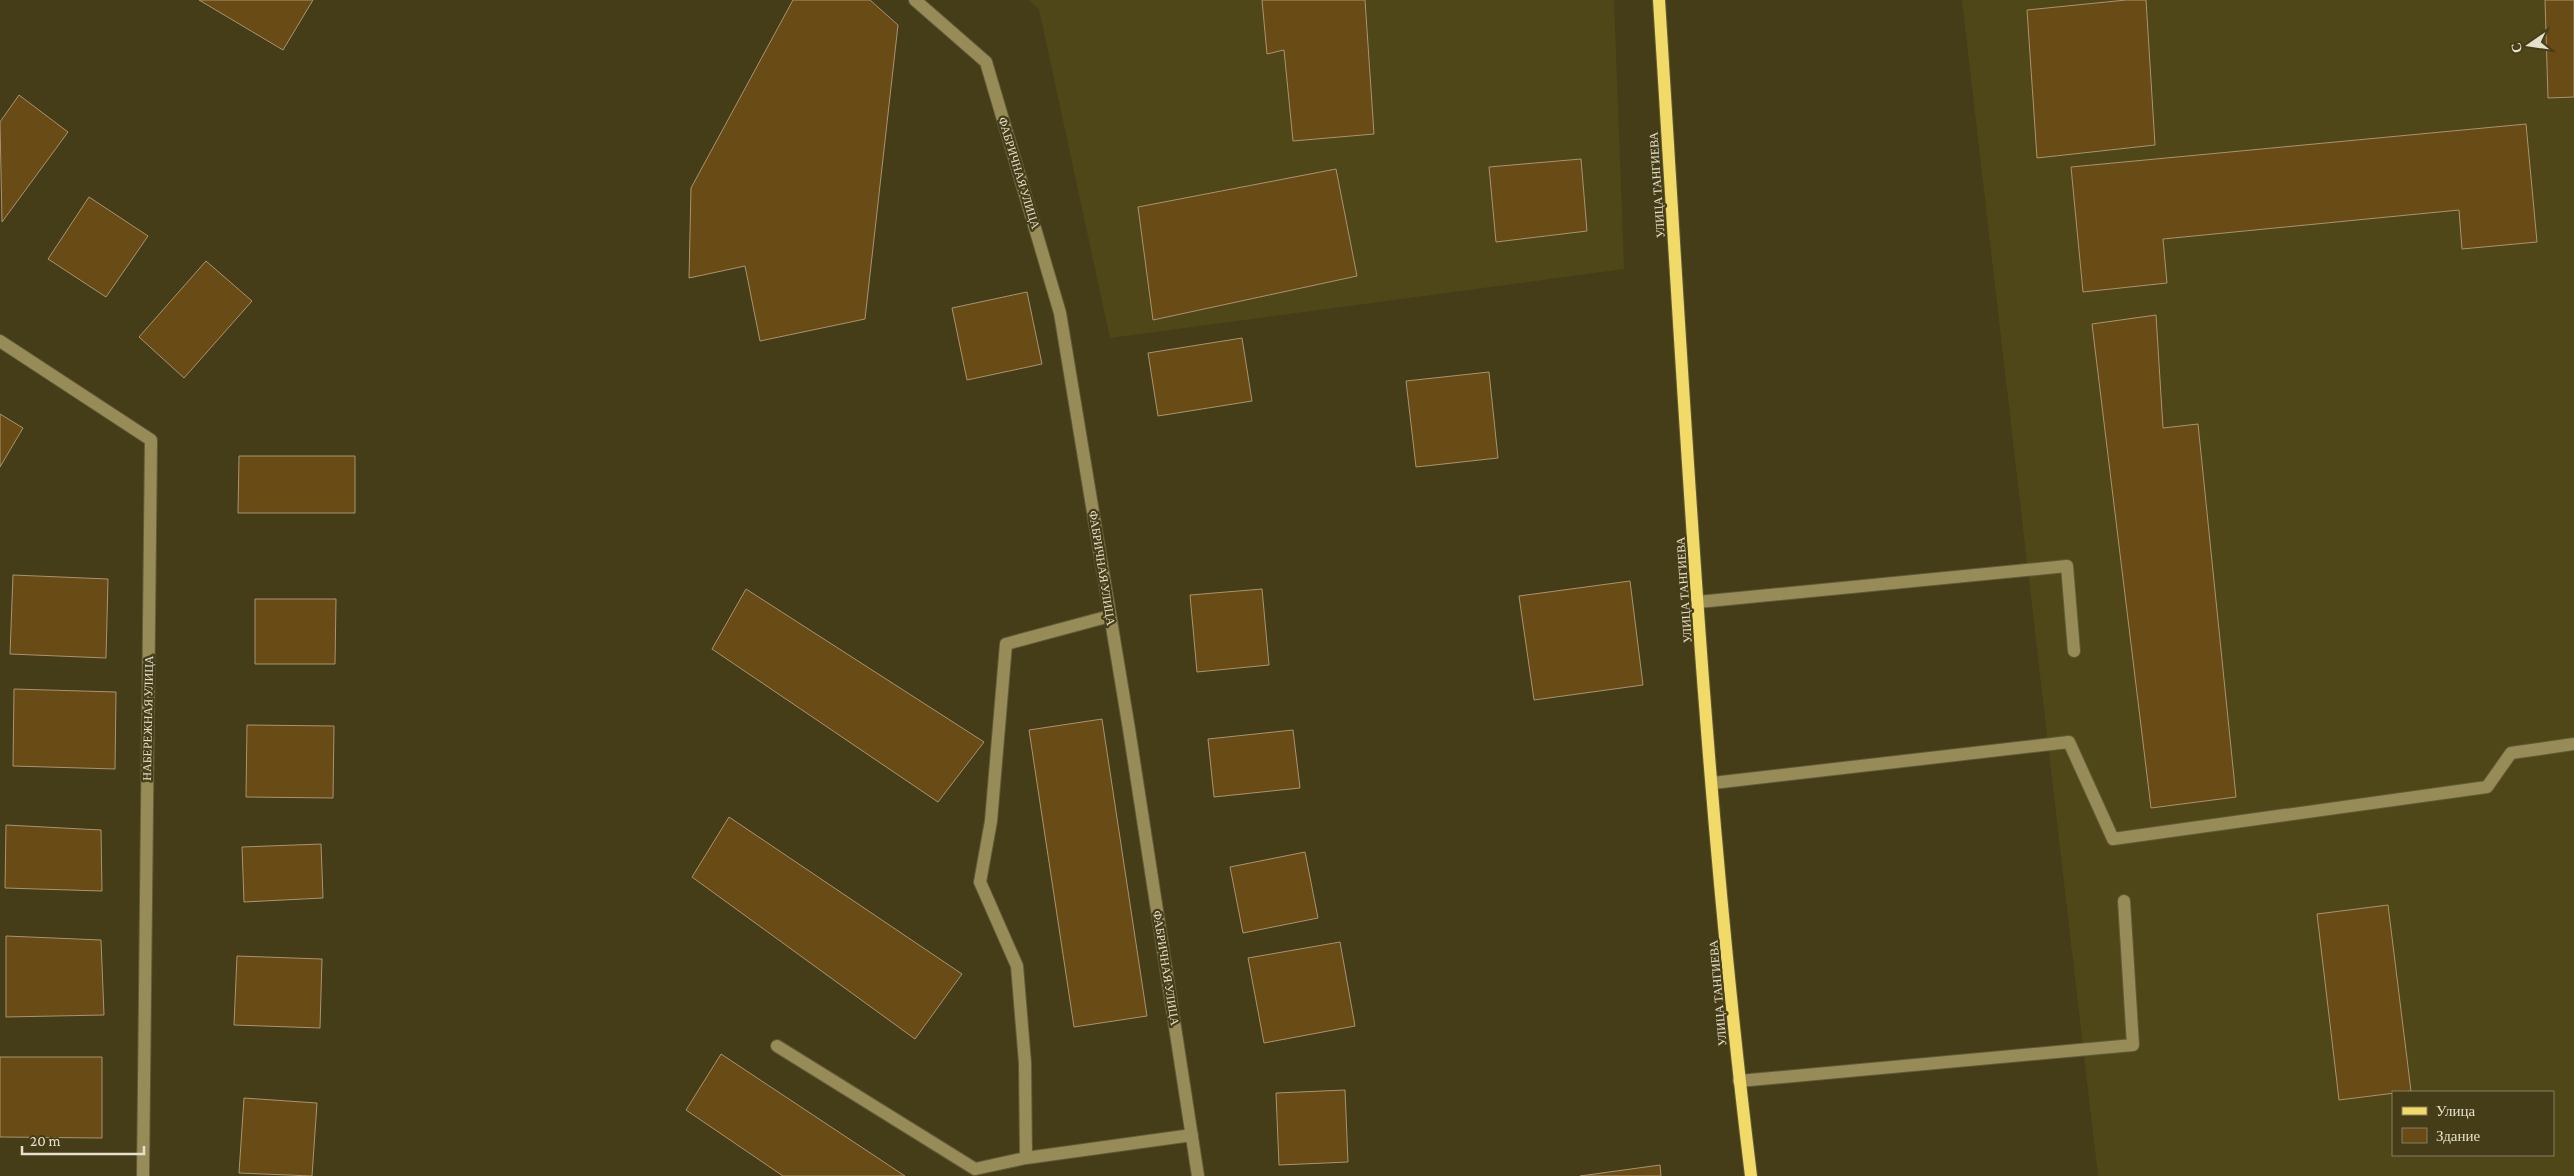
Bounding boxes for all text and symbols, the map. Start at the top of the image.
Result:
north arrow [2504,20,2554,70]
text: С [2507,41,2525,55]
street label: ФАБРИЧНАЯ УЛИЦА [995,115,1043,231]
street label: УЛИЦА ТАНГИЕВА [1646,131,1668,239]
street label: ФАБРИЧНАЯ УЛИЦА [1086,509,1118,627]
street label: УЛИЦА ТАНГИЕВА [1673,536,1695,644]
street label: НАБЕРЕЖНАЯ УЛИЦА [140,655,156,781]
street label: ФАБРИЧНАЯ УЛИЦА [1150,909,1182,1027]
street label: УЛИЦА ТАНГИЕВА [1706,939,1730,1047]
legend [2392,1091,2554,1156]
text: Улица [2436,1103,2475,1119]
scale bar [22,1124,145,1156]
text: Здание [2436,1128,2480,1144]
text: 20 m [30,1133,61,1149]

